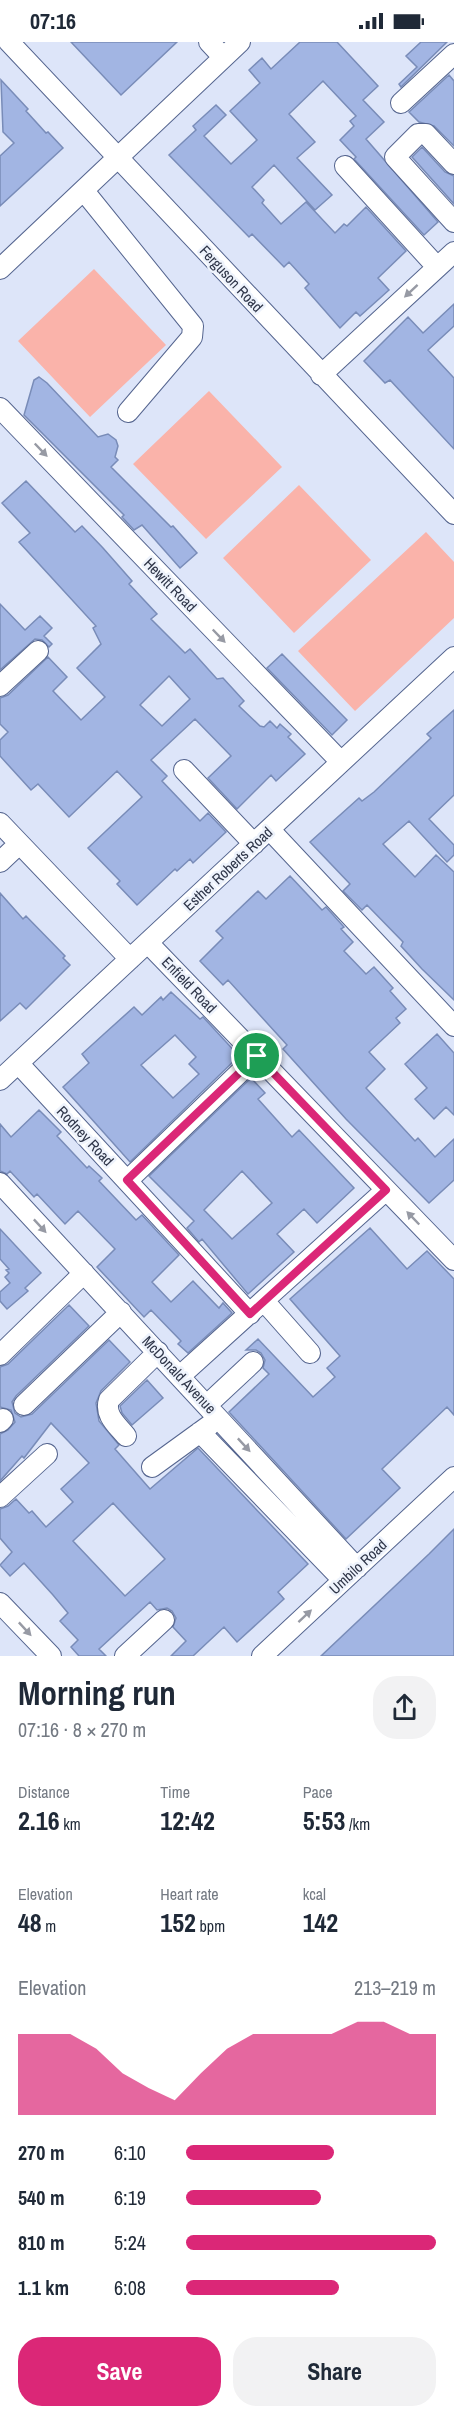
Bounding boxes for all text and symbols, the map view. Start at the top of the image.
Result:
text: 07:16 [30,6,76,36]
street label: Ferguson Road [195,241,268,317]
one-way arrow [404,284,418,298]
one-way arrow [33,442,47,456]
street label: Hewitt Road [139,553,201,616]
one-way arrow [212,628,226,642]
street label: Esther Roberts Road [178,822,277,915]
street label: Enfield Road [157,952,222,1018]
pin [231,1030,282,1081]
icon: arrive [240,1039,273,1072]
street label: Rodney Road [52,1101,119,1170]
one-way arrow [407,1212,421,1226]
one-way arrow [33,1218,47,1233]
street label: McDonald Avenue [138,1331,221,1418]
one-way arrow [237,1438,251,1453]
street label: Umbilo Road [324,1534,391,1599]
one-way arrow [297,1609,312,1623]
one-way arrow [18,1622,32,1637]
text: Morning run [18,1671,176,1715]
button: share [373,1676,436,1739]
text: 07:16 · 8 × 270 m [18,1716,146,1743]
text: Distance [18,1781,70,1803]
text: Time [160,1781,190,1803]
text: Pace [303,1781,333,1803]
text: 2.16 [18,1803,60,1838]
text: 12:42 [160,1803,215,1838]
text: 5:53 [303,1803,345,1838]
text: km [60,1813,81,1835]
text: /km [345,1813,370,1835]
text: Elevation [18,1883,73,1905]
text: Heart rate [160,1883,219,1905]
text: kcal [303,1883,326,1905]
text: 48 [18,1905,42,1940]
text: 152 [160,1905,196,1940]
text: 142 [303,1905,338,1940]
text: m [42,1915,56,1937]
text: bpm [196,1915,225,1937]
text: Elevation [18,1974,86,2001]
text: 213–219 m [354,1974,436,2001]
text: 270 m [18,2139,65,2166]
text: 6:10 [114,2139,146,2166]
text: 540 m [18,2184,65,2211]
text: 6:19 [114,2184,146,2211]
text: 810 m [18,2229,65,2256]
text: 5:24 [114,2229,146,2256]
text: 1.1 km [18,2274,69,2301]
text: 6:08 [114,2274,146,2301]
button: Save [18,2337,221,2406]
button: Share [233,2337,436,2406]

